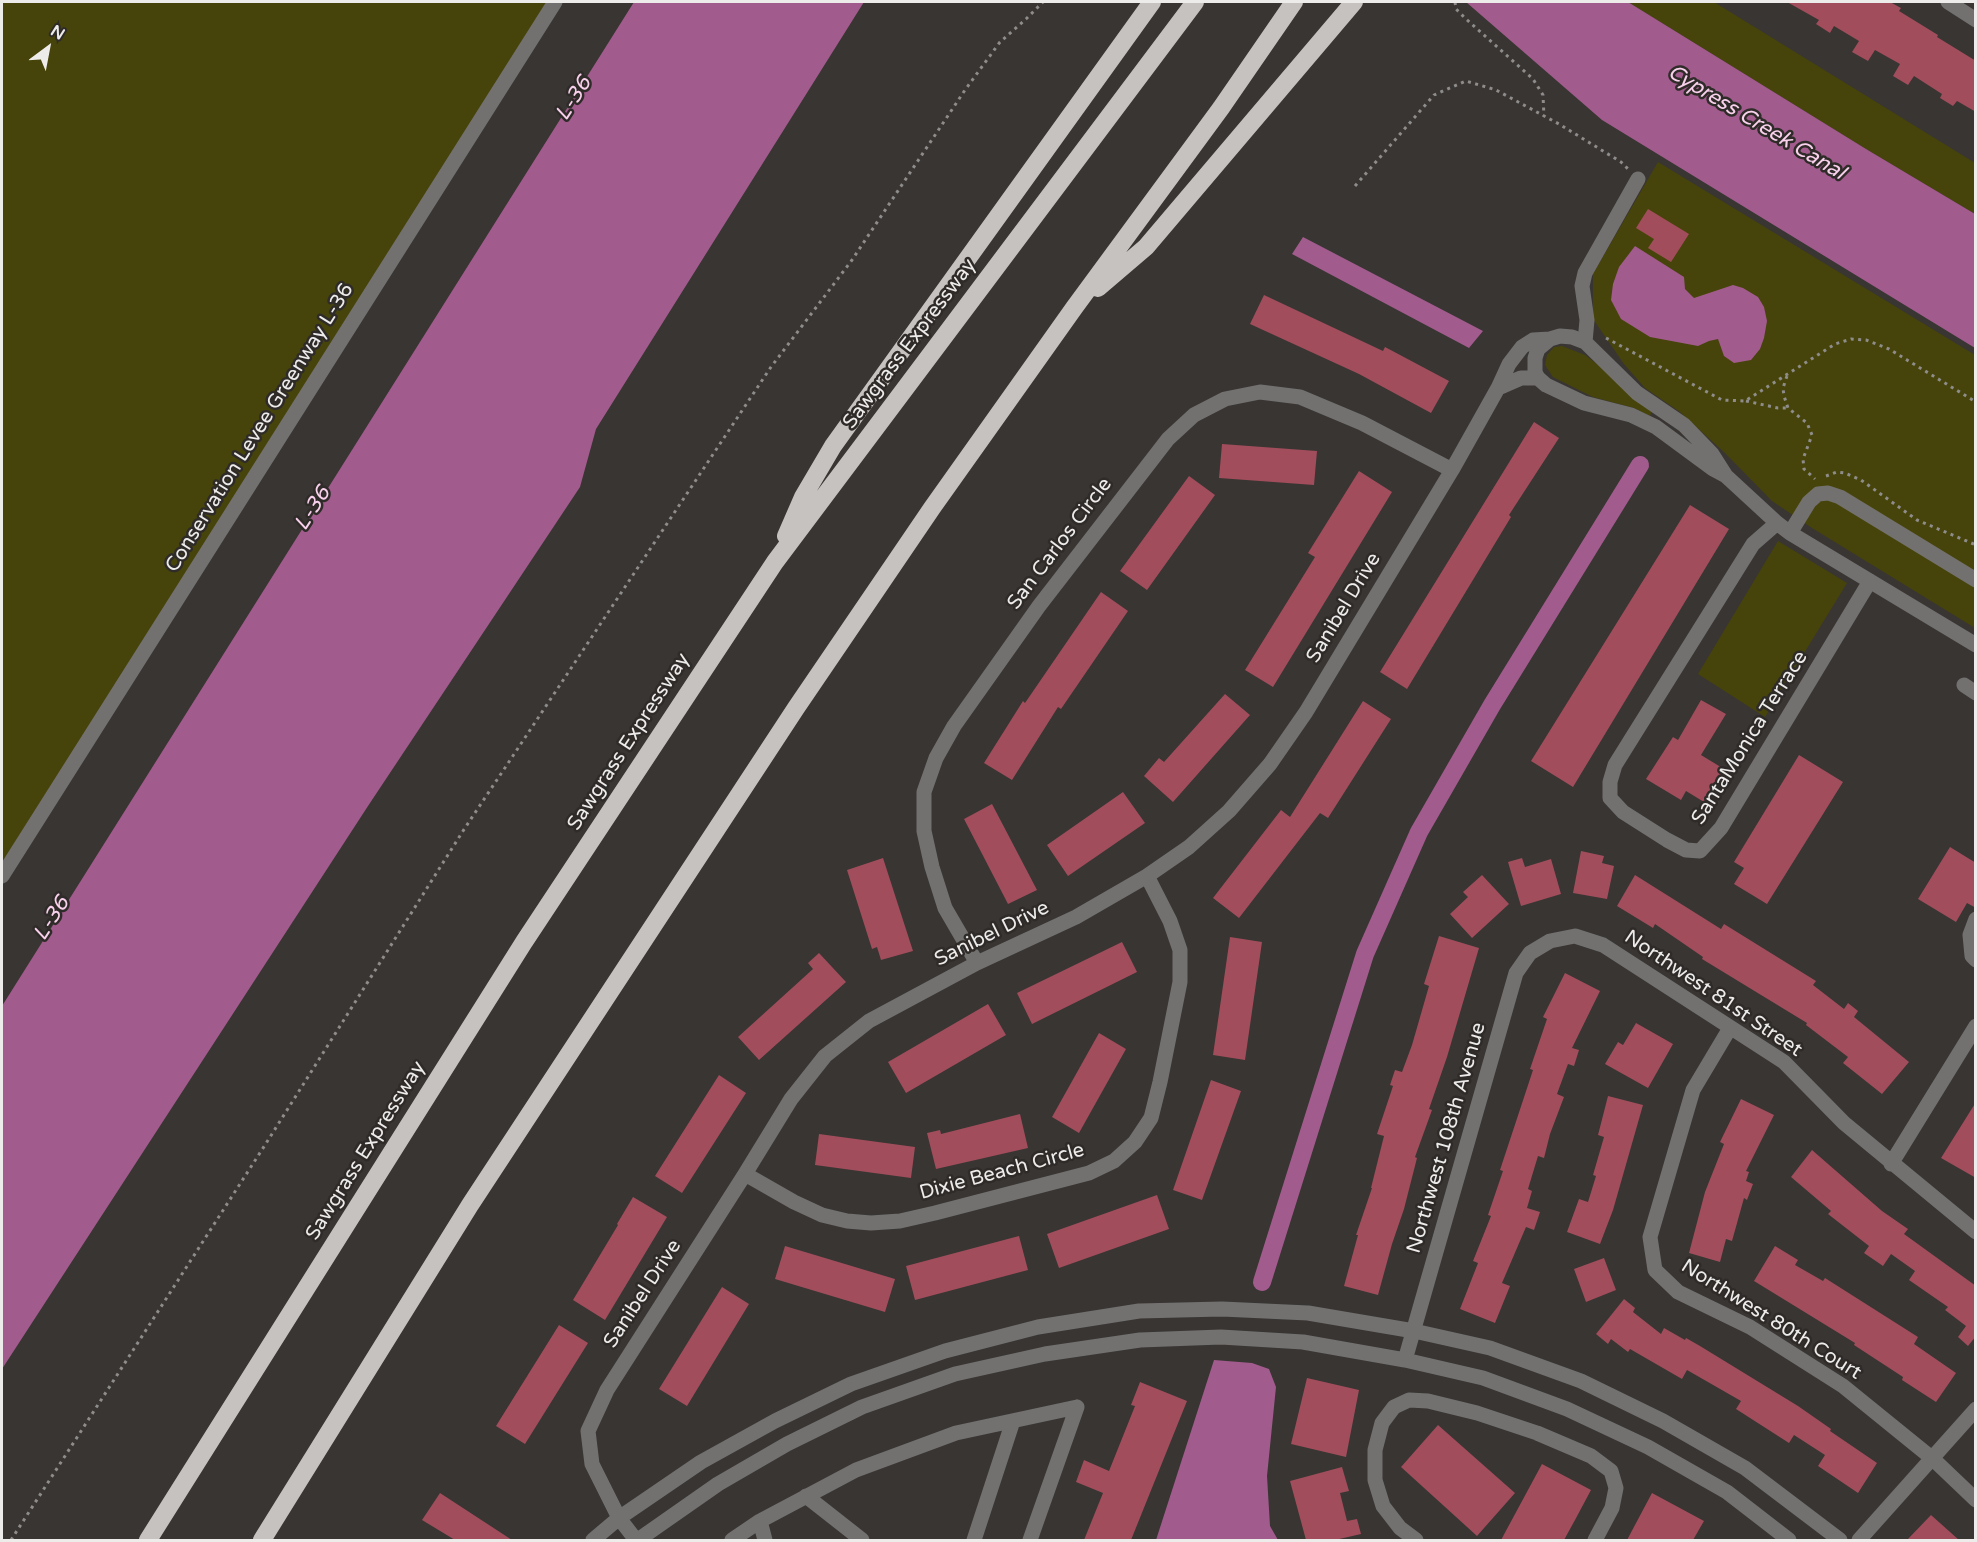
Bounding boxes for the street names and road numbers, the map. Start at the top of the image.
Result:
street label: Sawgrass Expressway [838,254,982,434]
street label: Conservation Levee Greenway L-36 [161,279,359,577]
street label: San Carlos Circle [1003,473,1117,615]
street label: Sanibel Drive [1302,549,1386,667]
street label: SantaMonica Terrace [1687,647,1813,829]
street label: Sawgrass Expressway [563,649,695,835]
street label: Sanibel Drive [931,896,1053,972]
street label: Northwest 81st Street [1620,926,1806,1062]
street label: Northwest 108th Avenue [1403,1020,1491,1256]
street label: Sawgrass Expressway [301,1057,431,1245]
street label: Dixie Beach Circle [917,1138,1087,1206]
street label: Sanibel Drive [599,1235,687,1353]
street label: Northwest 80th Court [1676,1255,1866,1385]

